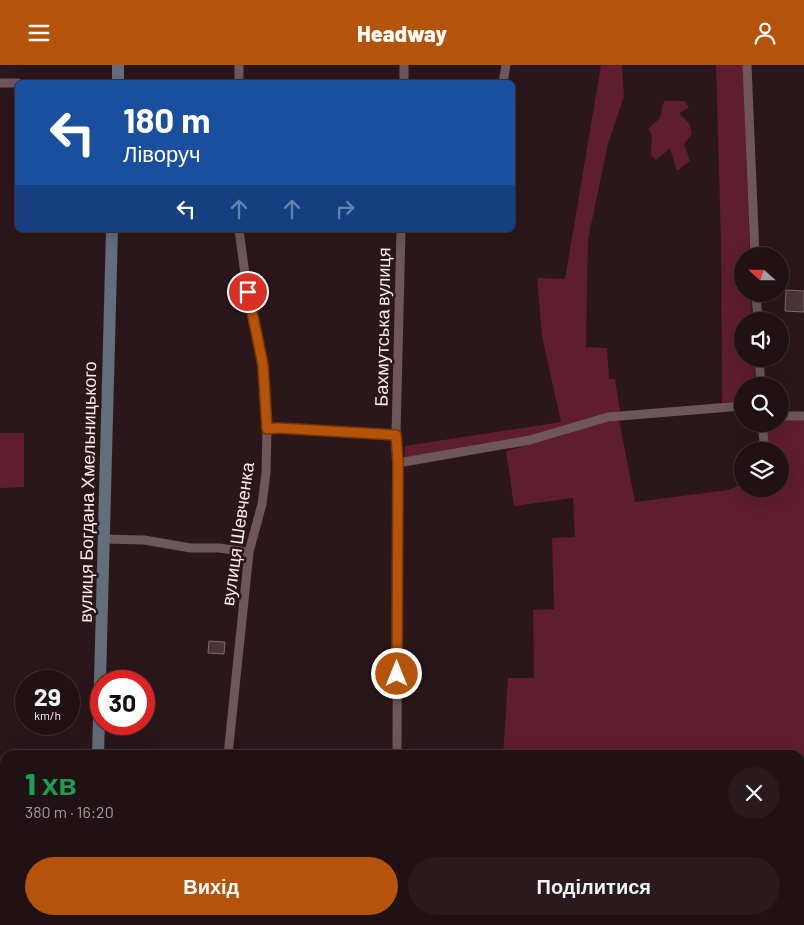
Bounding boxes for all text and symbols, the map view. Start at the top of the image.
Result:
icon: menu [25,19,53,47]
icon: person [751,19,779,47]
text: Headway [357,20,447,46]
text: 180 m [123,98,211,140]
icon: left [40,100,105,165]
text: Ліворуч [123,140,200,166]
icon: left [172,195,200,223]
icon: ahead [225,195,253,223]
icon: ahead [278,195,306,223]
icon: right [331,195,359,223]
street label: Бахмутська вулиця [370,247,394,407]
north arrow [734,247,789,303]
map controls [734,247,789,497]
pin [227,271,269,313]
icon: arrive [234,278,262,306]
button: sound [734,312,789,367]
street label: вулиця Богдана Хмельницького [74,361,100,623]
button: search [734,377,789,432]
button: layers [734,442,789,497]
street label: вулиця Шевченка [216,460,258,607]
position arrow [370,647,422,699]
speed limit sign: 30 [90,670,155,735]
text: 29 [34,681,61,711]
text: km/h [34,708,61,722]
text: 1 хв [25,765,77,801]
button: close [728,767,780,819]
text: 380 m · 16:20 [25,802,114,821]
button: Вихід [25,857,398,915]
button: Поділитися [408,857,780,915]

